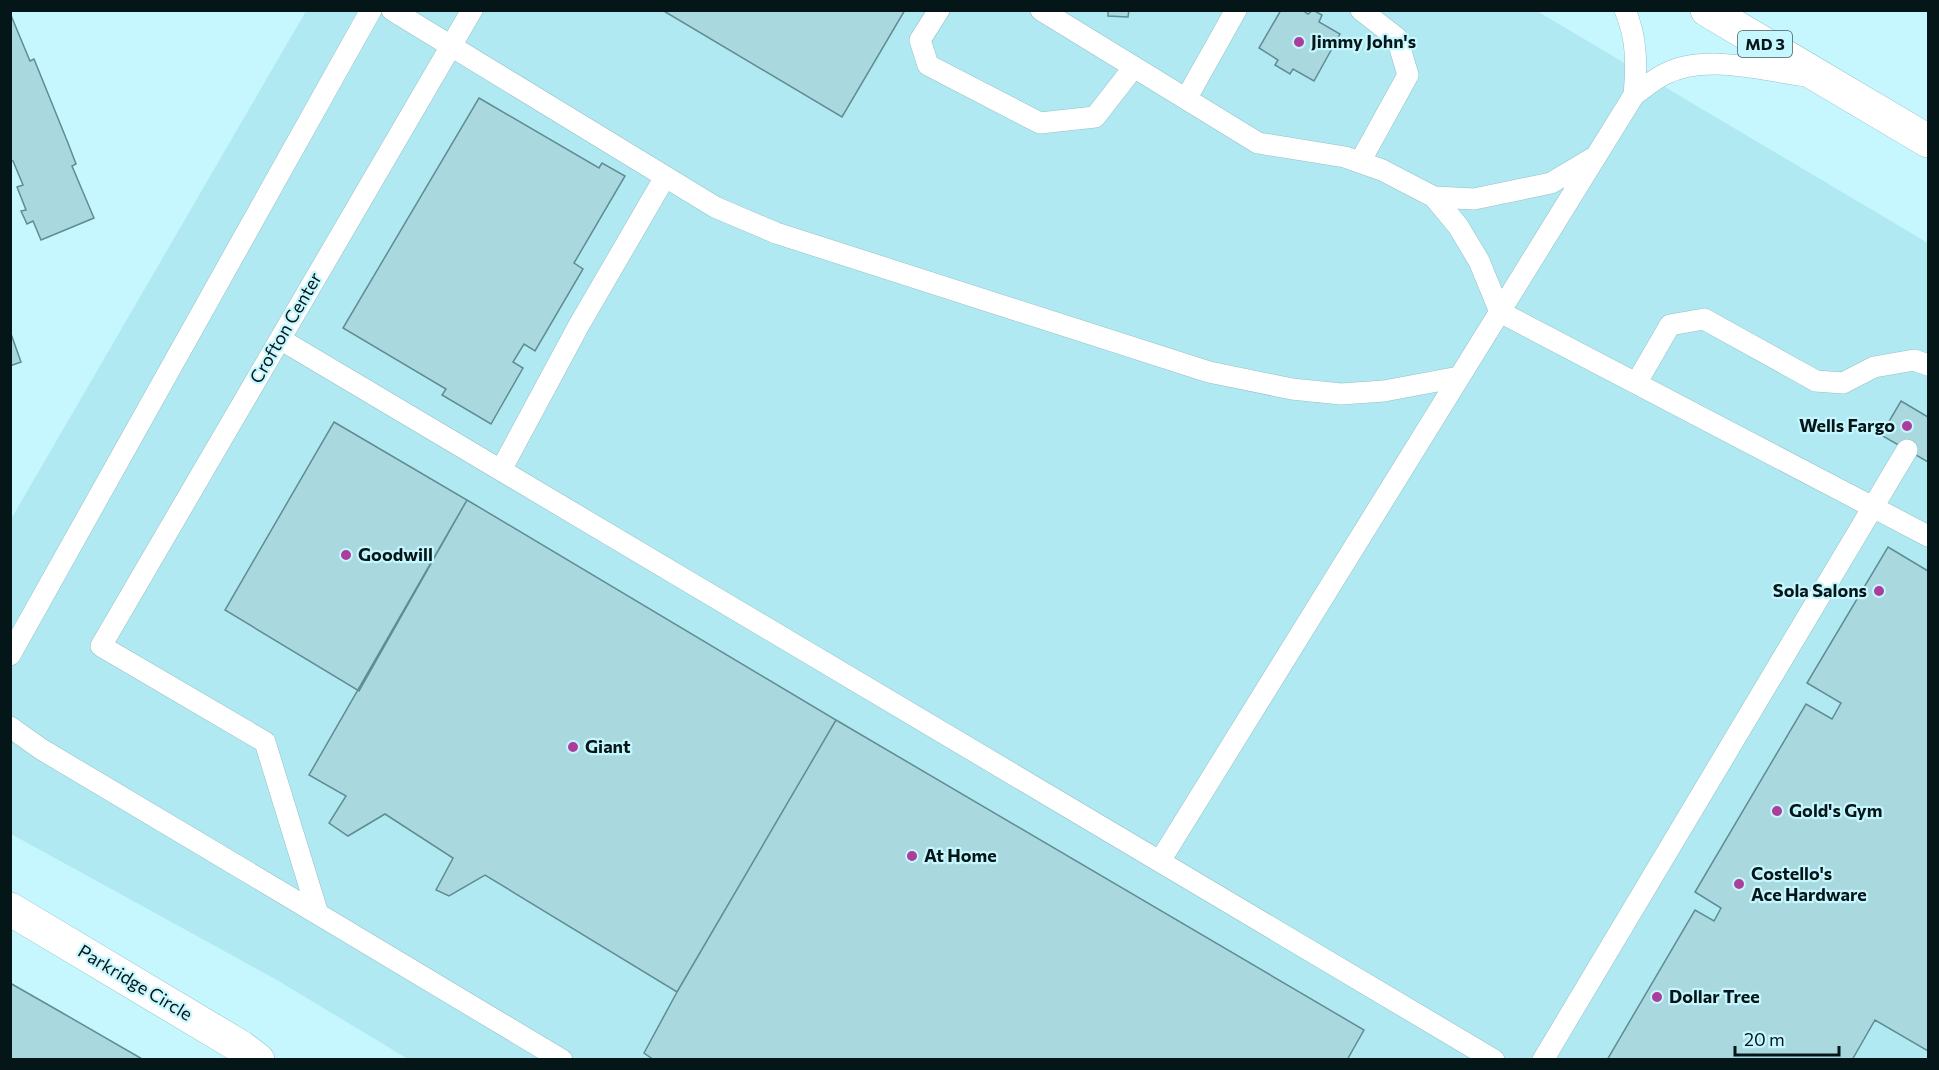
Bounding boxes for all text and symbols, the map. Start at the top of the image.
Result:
place label: Jimmy John's [1311,30,1416,52]
road number: MD 3 [1738,31,1792,57]
marker: Jimmy John's [1292,35,1306,49]
street label: Crofton Center [244,268,326,387]
place label: Wells Fargo [1799,414,1895,436]
marker: Wells Fargo [1900,419,1914,433]
place label: Goodwill [358,543,433,565]
marker: Goodwill [339,548,353,562]
place label: Sola Salons [1773,579,1867,601]
marker: Sola Salons [1872,584,1886,598]
place label: Giant [585,735,631,757]
marker: Giant [566,740,580,754]
place label: Gold's Gym [1789,799,1882,821]
marker: Gold's Gym [1770,804,1784,818]
place label: At Home [924,844,997,866]
marker: At Home [905,849,919,863]
place label: Costello's Ace Hardware [1751,862,1867,905]
marker: Costello's Ace Hardware [1732,877,1746,891]
street label: Parkridge Circle [74,939,197,1025]
place label: Dollar Tree [1669,985,1760,1007]
marker: Dollar Tree [1650,990,1664,1004]
scale bar [1735,1019,1838,1057]
text: 20 m [1744,1028,1785,1050]

